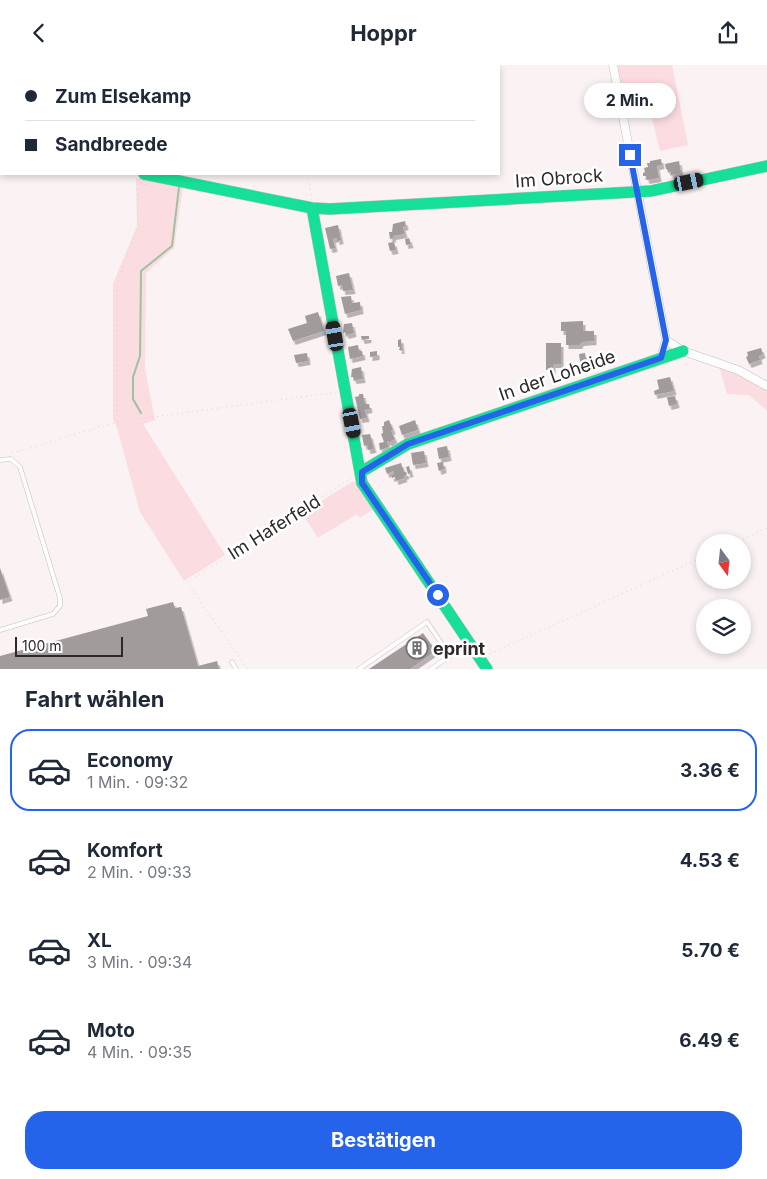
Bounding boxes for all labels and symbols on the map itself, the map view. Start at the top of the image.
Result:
callout: 2 Min. [584,83,676,117]
route end [619,144,641,166]
street label: Im Obrock [514,164,604,192]
car [672,172,705,192]
car [325,320,344,352]
street label: In der Loheide [496,345,618,405]
car [341,407,362,439]
street label: Im Haferfeld [224,490,324,564]
north arrow [696,534,751,589]
route start [427,584,449,606]
scale bar [15,634,122,657]
building icon: eprint [405,636,429,660]
place label: eprint [433,638,486,659]

